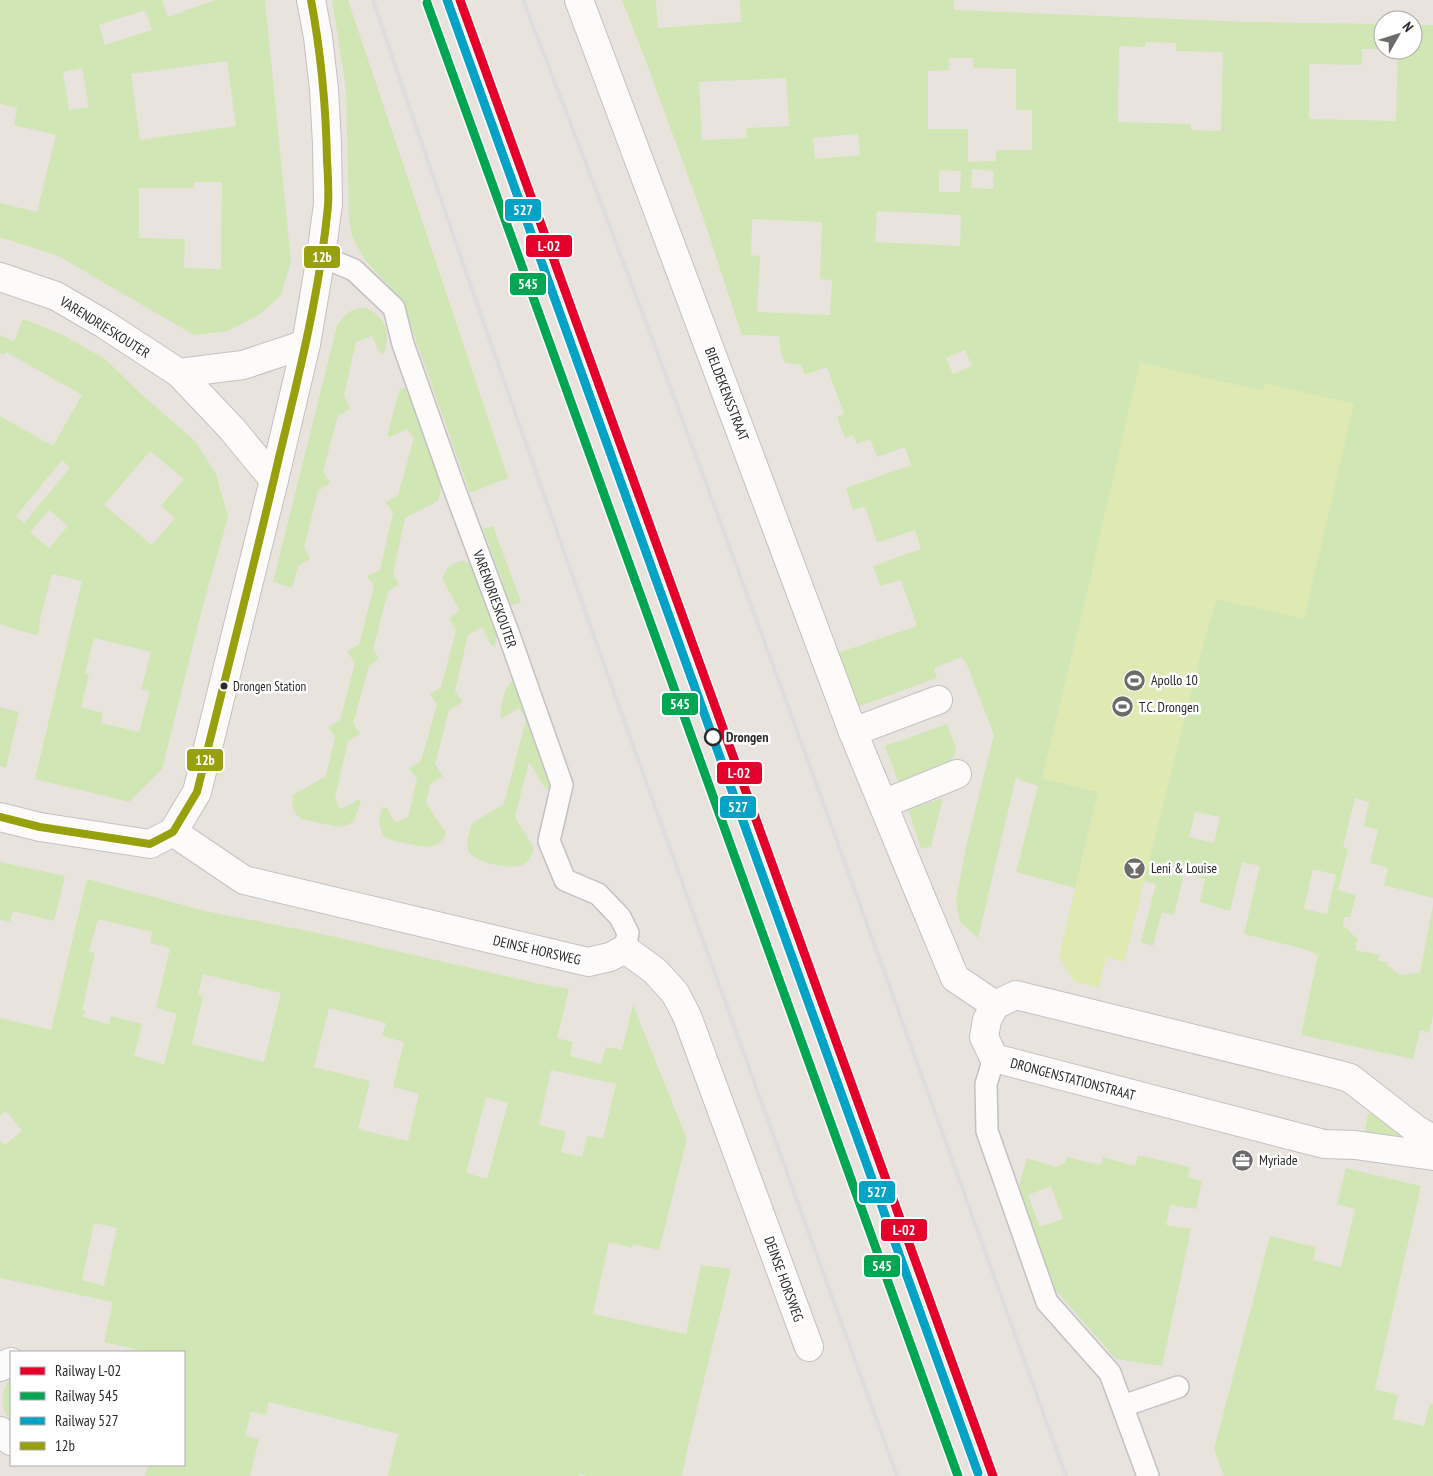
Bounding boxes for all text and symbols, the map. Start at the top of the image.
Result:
north arrow [1373,10,1423,60]
text: N [1399,18,1417,35]
line badge: 527 [504,198,542,222]
text: 527 [513,201,533,219]
line badge: L-02 [525,234,573,258]
text: L-02 [538,237,560,255]
line badge: 12b [303,245,341,269]
text: 12b [312,248,332,266]
line badge: 545 [509,272,547,296]
text: 545 [518,275,538,293]
street label: VARENDRIESKOUTER [56,292,154,362]
street label: BIELDEKENSSTRAAT [701,345,753,444]
street label: VARENDRIESKOUTER [469,547,521,651]
sports icon: Apollo 10 [1123,668,1147,692]
place label: Apollo 10 [1151,671,1198,689]
place label: Drongen Station [233,678,307,695]
marker: Drongen Station [219,681,229,691]
line badge: 545 [661,692,699,716]
text: 545 [670,695,690,713]
sports icon: T.C. Drongen [1111,695,1135,719]
place label: T.C. Drongen [1139,698,1199,716]
marker: Drongen [704,728,722,746]
place label: Drongen [726,728,769,746]
line badge: 12b [186,748,224,772]
text: 12b [195,751,215,769]
line badge: L-02 [716,761,763,785]
text: L-02 [728,764,750,782]
line badge: 527 [719,795,757,819]
text: 527 [728,798,748,816]
bar icon: Leni & Louise [1123,856,1147,880]
place label: Leni & Louise [1151,859,1217,877]
street label: DEINSE HORSWEG [491,931,583,969]
street label: DRONGENSTATIONSTRAAT [1008,1054,1138,1105]
office icon: Myriade [1231,1148,1255,1172]
place label: Myriade [1259,1151,1298,1169]
line badge: 527 [858,1180,896,1204]
text: 527 [867,1183,887,1201]
line badge: L-02 [880,1218,928,1242]
text: L-02 [893,1221,915,1239]
street label: DEINSE HORSWEG [760,1234,808,1324]
line badge: 545 [863,1254,901,1278]
text: 545 [872,1257,892,1275]
legend [10,1351,185,1466]
text: Railway L-02 [55,1361,121,1380]
text: Railway 545 [55,1386,118,1405]
text: Railway 527 [55,1411,118,1430]
text: 12b [55,1436,75,1455]

